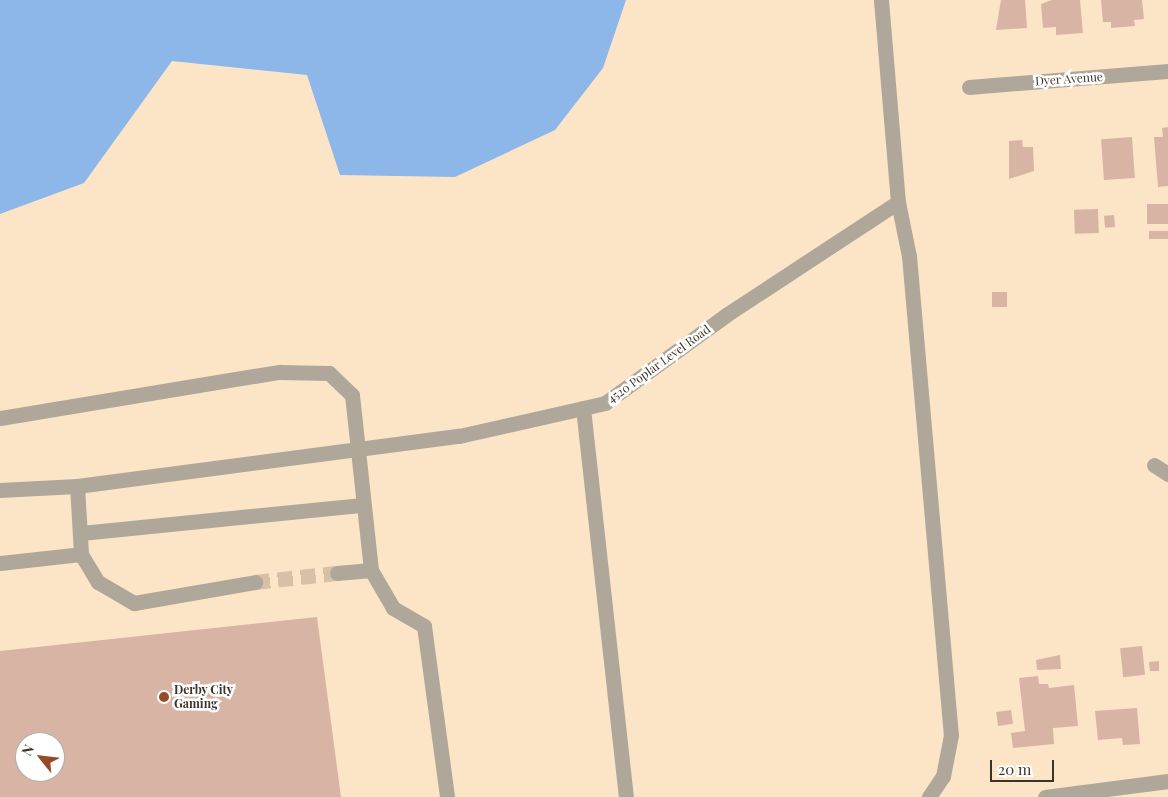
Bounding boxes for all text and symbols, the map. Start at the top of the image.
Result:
street label: Dyer Avenue [1034,69,1104,89]
street label: 4520 Poplar Level Road [605,322,713,406]
place label: Derby City Gaming [174,683,233,711]
marker: Derby City Gaming [158,691,170,703]
north arrow [15,732,65,782]
text: N [17,741,38,759]
scale bar [993,750,1057,782]
text: 20 m [998,759,1031,779]

